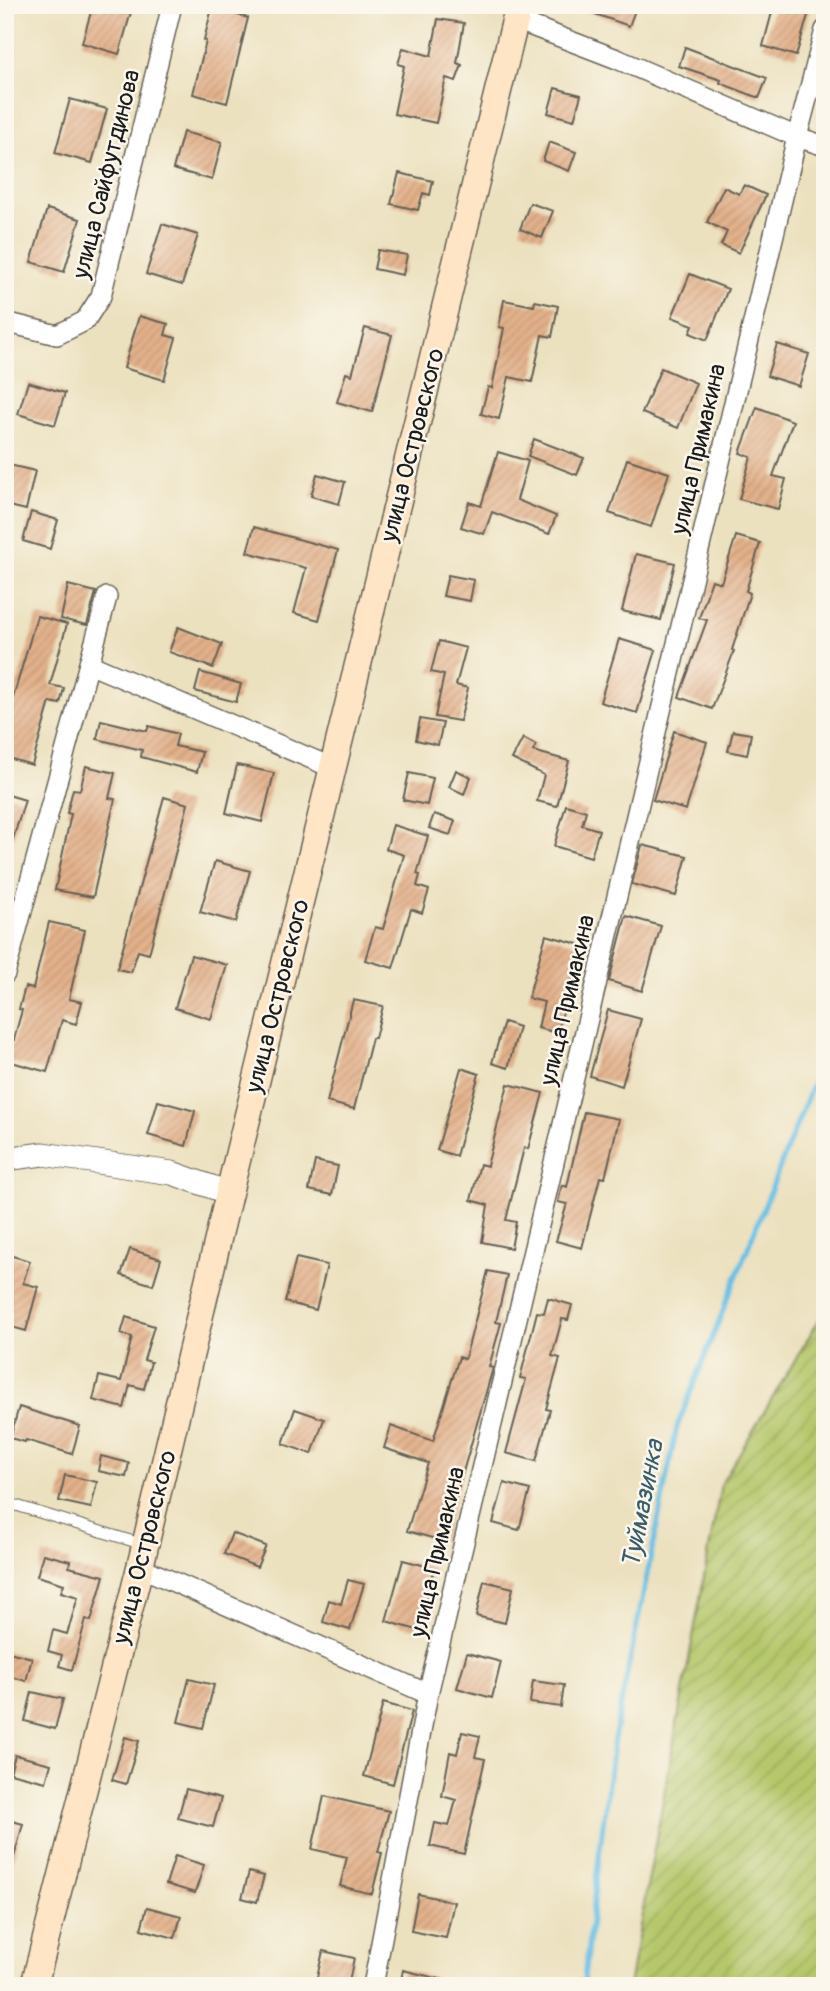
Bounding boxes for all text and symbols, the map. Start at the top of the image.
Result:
street label: улица Сайфутдинова [66,67,147,283]
street label: улица Островского [374,345,451,546]
street label: улица Примакина [664,361,732,538]
street label: улица Островского [239,896,316,1097]
street label: улица Примакина [533,912,601,1089]
water label: Туймазинка [615,1436,671,1571]
street label: улица Островского [106,1447,183,1648]
street label: улица Примакина [403,1464,471,1641]

